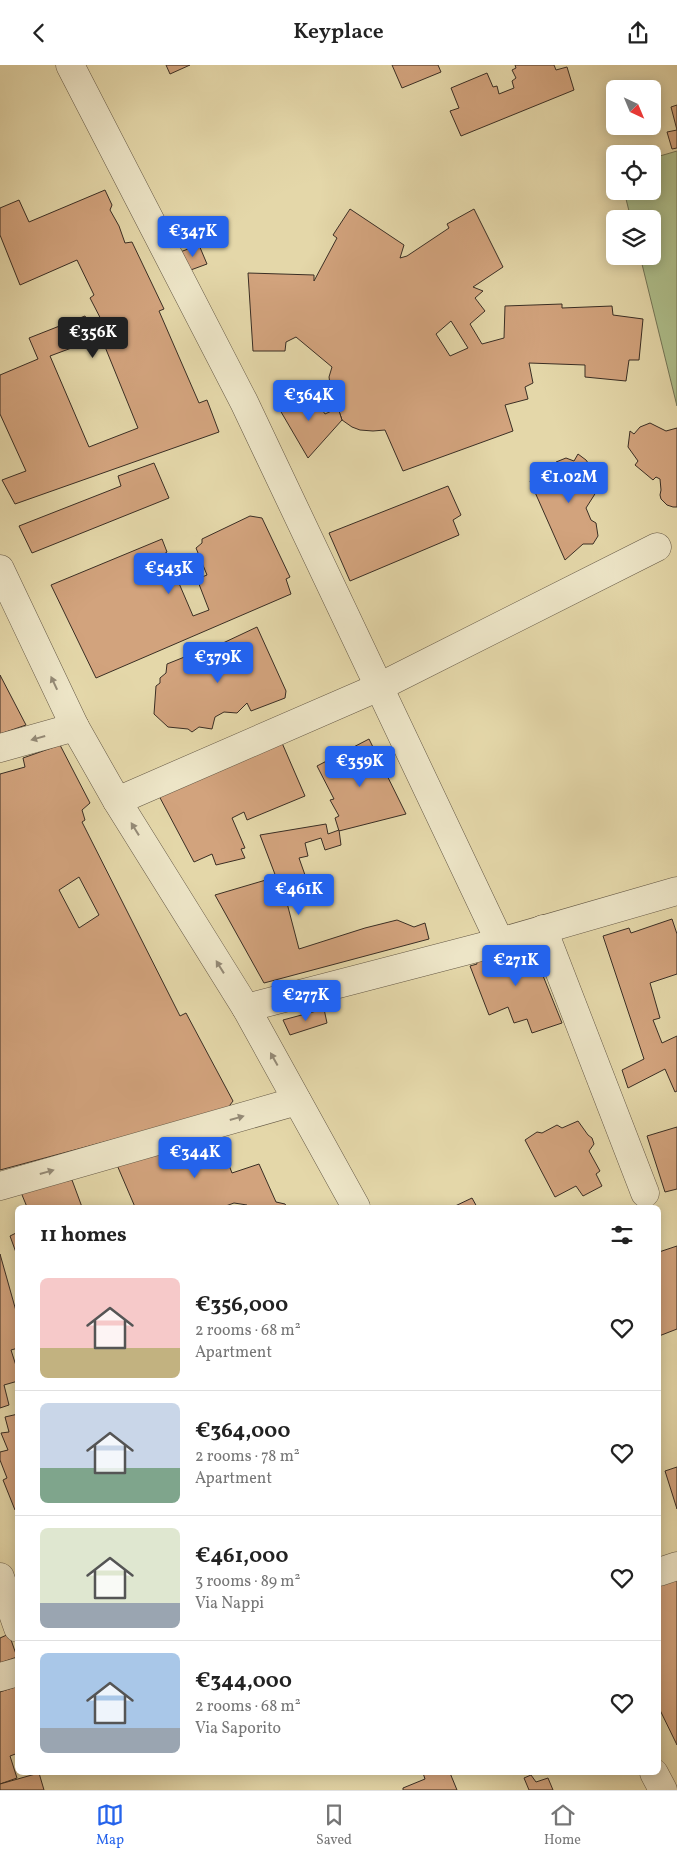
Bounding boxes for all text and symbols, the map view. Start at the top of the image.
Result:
text: Keyplace [293,17,384,48]
icon: back [25,19,53,47]
icon: share [624,19,652,47]
north arrow [606,80,661,135]
map controls [606,80,661,265]
button: locate [606,145,661,200]
button: layers [606,210,661,265]
pin: €347K [158,215,228,258]
text: €347K [169,221,217,243]
pin: €356K [58,317,128,359]
text: €356K [69,322,117,344]
pin: €364K [274,379,344,422]
text: €364K [284,385,334,407]
pin: €1.02M [528,461,610,504]
text: €1.02M [541,467,597,489]
pin: €543K [134,553,204,595]
text: €543K [145,558,193,580]
pin: €379K [183,641,253,684]
text: €379K [194,647,242,669]
one-way arrow [50,676,58,690]
one-way arrow [30,734,45,742]
pin: €359K [325,745,395,788]
text: €359K [336,751,384,773]
one-way arrow [130,822,139,836]
pin: €461K [264,873,334,916]
text: €461K [275,879,323,901]
pin: €271K [481,945,551,987]
text: €271K [493,950,539,972]
one-way arrow [216,960,225,974]
pin: €277K [271,979,341,1022]
text: €277K [283,985,329,1007]
one-way arrow [270,1051,278,1066]
one-way arrow [229,1114,244,1122]
pin: €344K [160,1137,230,1179]
text: €344K [170,1142,220,1164]
one-way arrow [39,1168,54,1176]
text: 11 homes [40,1221,127,1250]
icon: filters [608,1221,636,1249]
text: €356,000 [195,1291,288,1320]
icon: home [80,1298,140,1358]
icon: heart [608,1314,636,1342]
text: 2 rooms · 68 m² [195,1320,301,1342]
text: Apartment [195,1342,272,1364]
text: €364,000 [195,1417,290,1446]
icon: home [80,1423,140,1483]
icon: heart [608,1439,636,1467]
text: 2 rooms · 78 m² [195,1446,300,1468]
text: Apartment [195,1468,272,1490]
text: €461,000 [195,1542,288,1571]
icon: home [80,1548,140,1608]
icon: heart [608,1564,636,1592]
text: 3 rooms · 89 m² [195,1571,300,1593]
text: Via Nappi [195,1593,264,1615]
text: €344,000 [195,1667,292,1696]
icon: home [80,1673,140,1733]
icon: heart [608,1689,636,1717]
text: 2 rooms · 68 m² [195,1696,301,1718]
text: Via Saporito [195,1718,281,1740]
tab: Map [96,1801,124,1850]
tab: Saved [316,1801,352,1850]
tab: Home [544,1801,581,1850]

